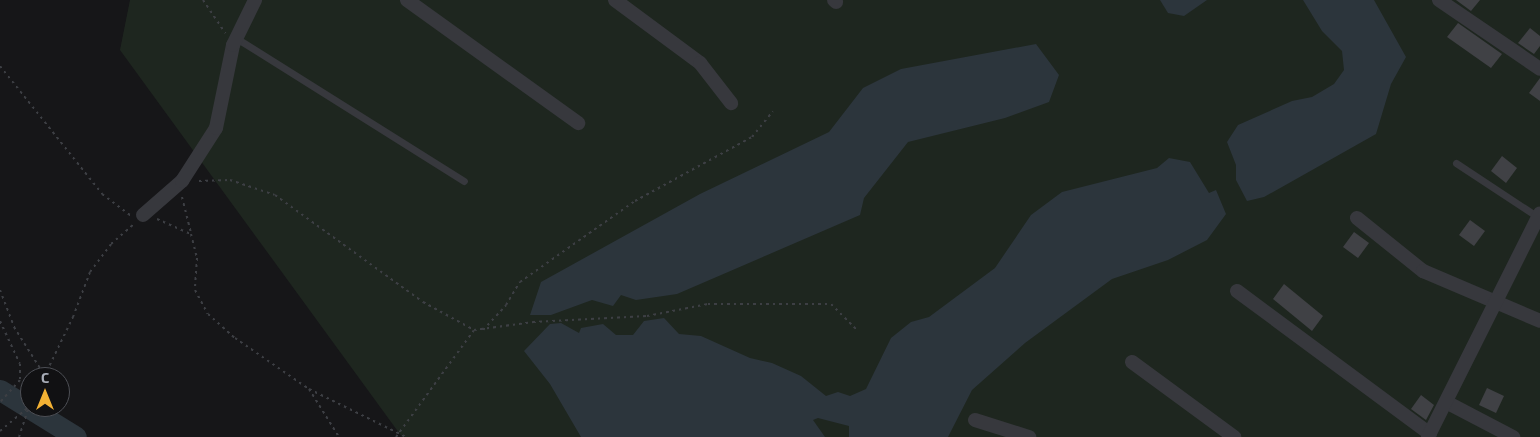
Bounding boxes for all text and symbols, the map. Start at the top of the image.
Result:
north arrow [20,367,70,417]
text: С [41,369,49,386]

